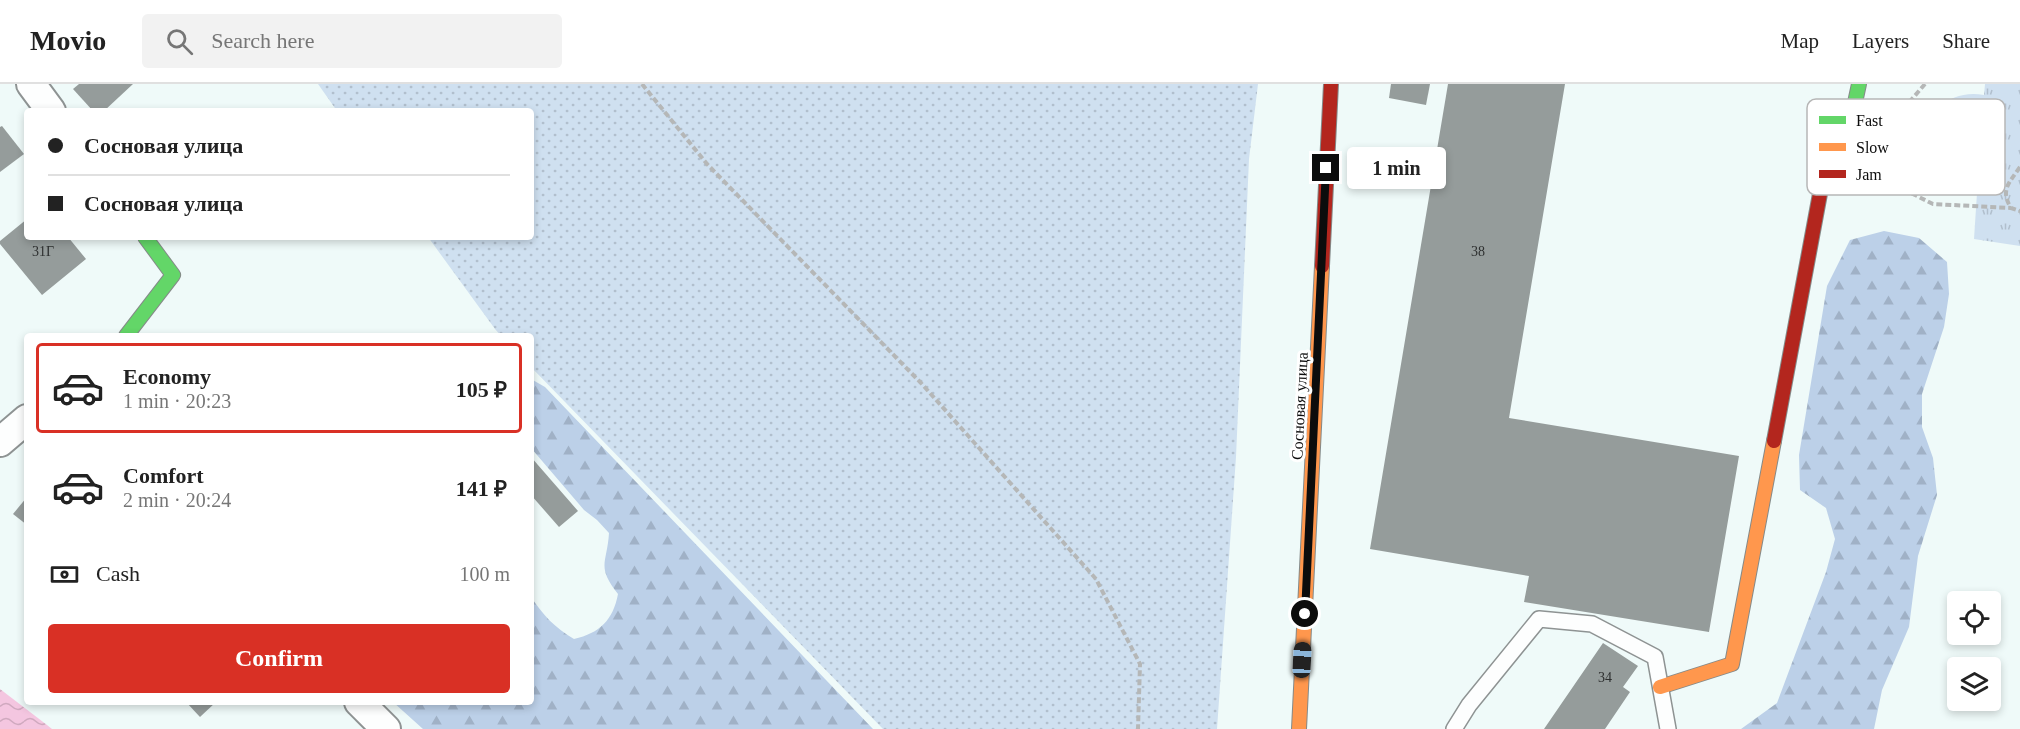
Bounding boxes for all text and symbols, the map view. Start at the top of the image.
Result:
search box [142,14,562,68]
text: Movio [30,25,106,56]
icon: search [163,25,196,58]
text: Search here [211,28,314,53]
text: Map [1781,29,1819,53]
text: Layers [1852,29,1909,53]
text: Share [1942,29,1990,53]
legend [1807,99,2005,195]
text: Fast [1856,112,1883,129]
text: Сосновая улица [84,133,243,158]
text: Slow [1856,139,1889,156]
callout: 1 min [1347,147,1446,189]
route end [1312,154,1339,181]
text: 1 min [1372,157,1421,179]
text: Jam [1856,166,1882,183]
text: Сосновая улица [84,191,243,216]
house number: 31Г [32,244,54,259]
house number: 38 [1471,244,1485,259]
street label: Сосновая улица [1288,352,1312,460]
icon: car [51,361,105,415]
text: Economy [123,364,211,389]
text: 105 ₽ [456,377,507,402]
text: 1 min · 20:23 [123,390,231,412]
icon: car [51,460,105,514]
text: Comfort [123,463,204,488]
text: 141 ₽ [456,476,507,501]
text: 2 min · 20:24 [123,489,231,511]
icon: cash [48,558,81,591]
text: Cash [96,561,140,586]
text: 100 m [459,563,510,585]
map controls [1947,591,2001,711]
button: locate [1947,591,2001,645]
route start [1291,600,1318,627]
button: Confirm [48,624,510,693]
car [1292,642,1312,678]
button: layers [1947,657,2001,711]
house number: 34 [1598,670,1612,685]

